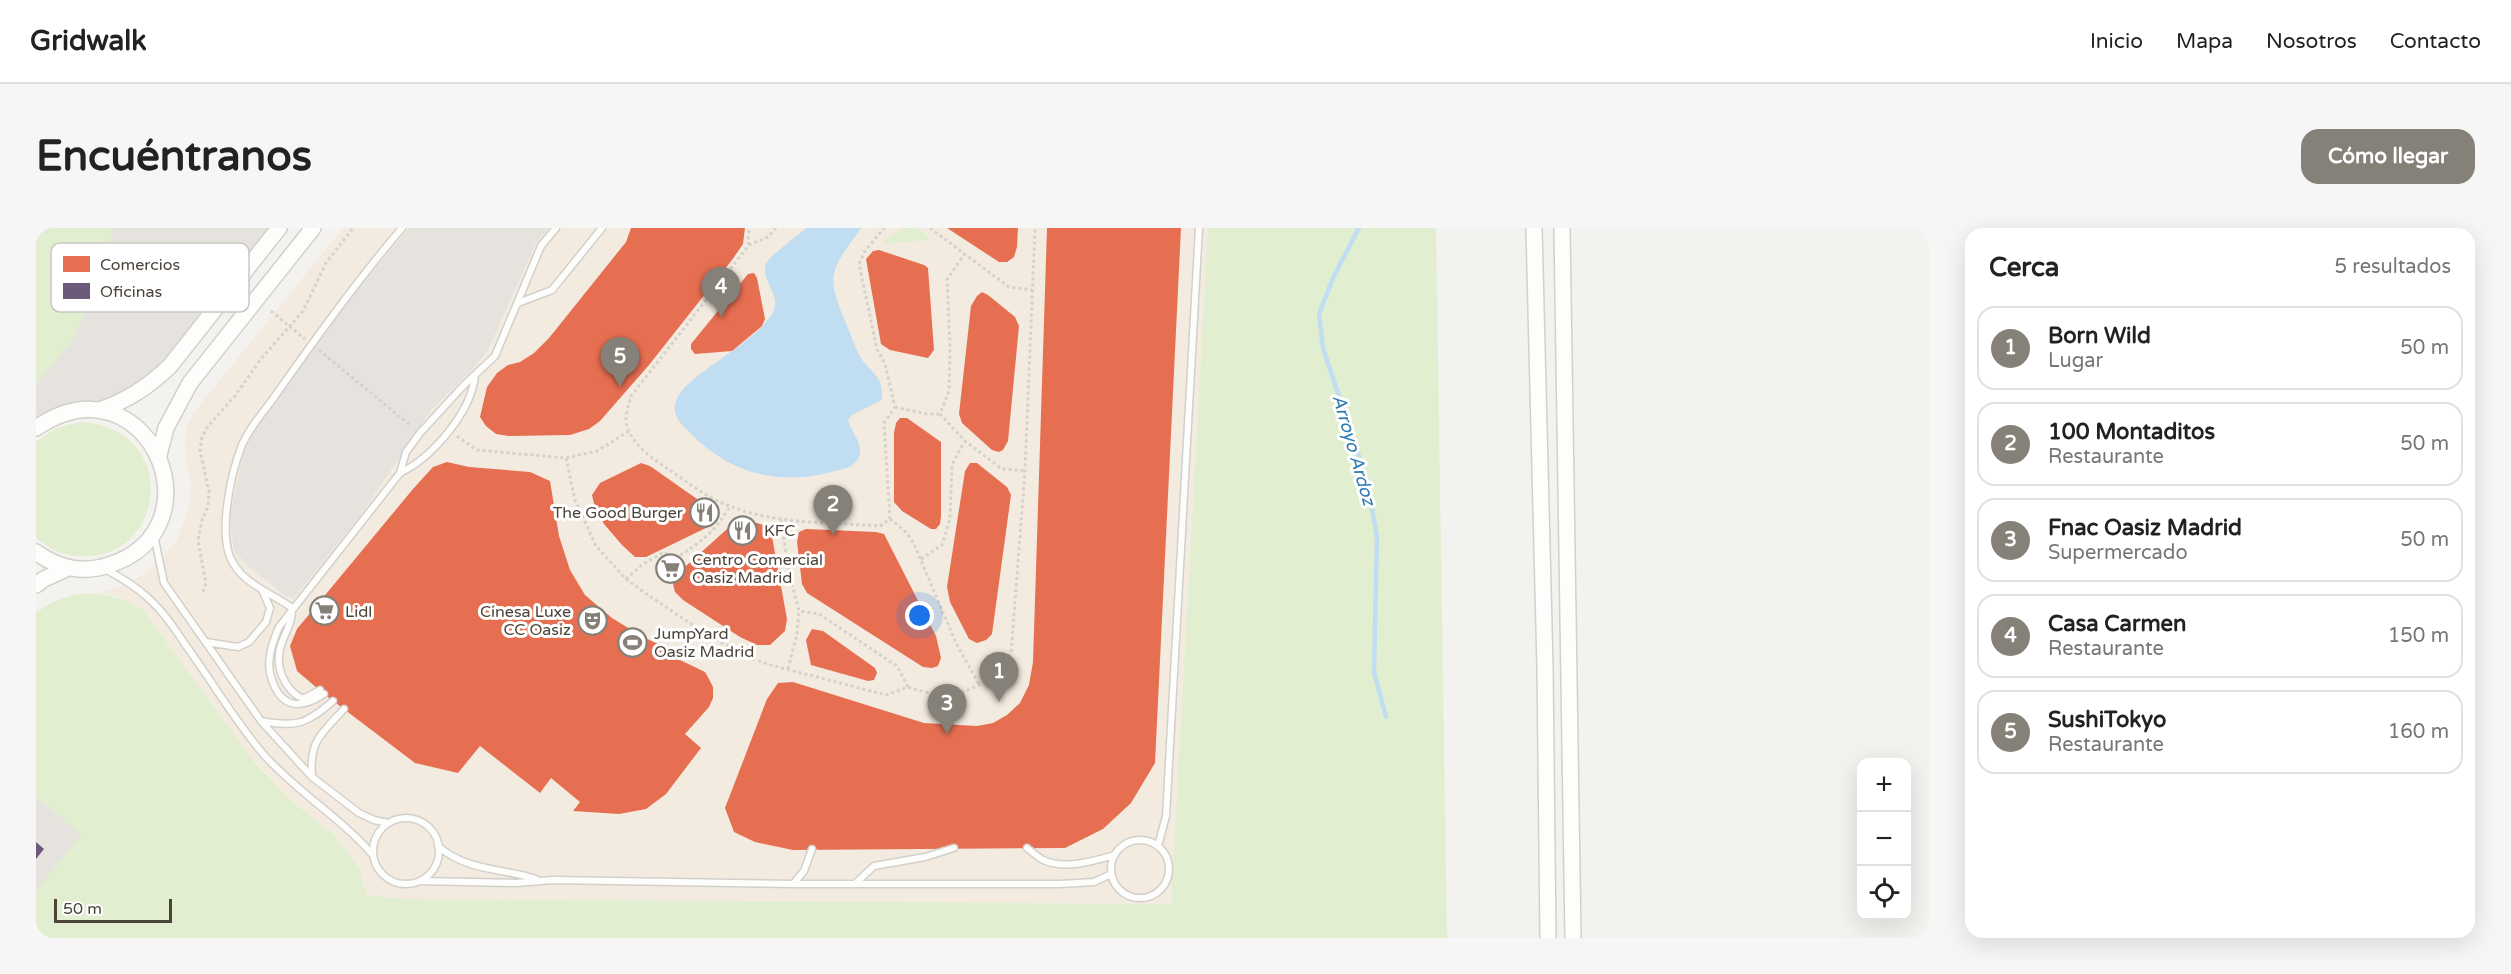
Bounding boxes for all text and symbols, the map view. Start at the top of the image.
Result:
text: Gridwalk [30,24,147,58]
text: Inicio [2090,29,2143,54]
text: Mapa [2176,29,2233,54]
text: Nosotros [2266,29,2357,54]
text: Contacto [2390,29,2481,54]
button: Cómo llegar [2301,129,2475,184]
text: Encuéntranos [36,131,312,182]
legend [51,243,249,312]
text: Cerca [1989,252,2059,283]
text: Comercios [100,255,180,275]
text: 5 resultados [2335,255,2451,279]
pin: 4 [702,268,740,317]
text: Oficinas [100,282,162,302]
text: Born Wild [2048,323,2151,349]
text: 1 [2004,336,2017,360]
text: 50 m [2400,336,2449,360]
pin: 5 [600,338,640,387]
text: Lugar [2048,349,2103,373]
water label: Arroyo Ardoz [1328,392,1381,510]
text: 100 Montaditos [2048,419,2215,445]
text: 2 [2004,432,2017,456]
text: 50 m [2400,432,2449,456]
text: Restaurante [2048,445,2164,469]
pin: 2 [814,486,852,535]
restaurant icon: The Good Burger [688,496,720,528]
place label: The Good Burger [553,503,684,523]
restaurant icon: KFC [727,514,759,546]
text: Fnac Oasiz Madrid [2048,515,2242,541]
place label: KFC [764,521,795,541]
text: 3 [2004,528,2017,552]
text: 50 m [2400,528,2449,552]
text: Supermercado [2048,541,2188,565]
place label: Centro Comercial Oasiz Madrid [692,550,823,588]
supermarket icon: Centro Comercial Oasiz Madrid [655,552,687,584]
supermarket icon: Lidl [308,595,340,627]
your location [905,601,934,630]
place label: Lidl [345,602,372,622]
place label: Cinesa Luxe CC Oasiz [480,602,571,640]
theatre icon: Cinesa Luxe CC Oasiz [576,604,608,636]
text: Casa Carmen [2048,611,2186,637]
place label: JumpYard Oasiz Madrid [654,624,754,662]
text: 4 [2004,624,2017,648]
text: 150 m [2388,624,2449,648]
sports icon: JumpYard Oasiz Madrid [617,626,649,658]
text: Restaurante [2048,637,2164,661]
pin: 1 [980,652,1018,702]
pin: 3 [928,684,966,734]
text: SushiTokyo [2048,707,2166,733]
text: 5 [2004,720,2017,744]
text: 160 m [2388,720,2449,744]
text: Restaurante [2048,733,2164,757]
map controls [1857,758,1911,920]
button: + [1857,758,1911,812]
button: − [1857,812,1911,866]
button: locate [1857,866,1911,920]
scale bar [54,896,172,924]
text: 50 m [63,899,102,919]

